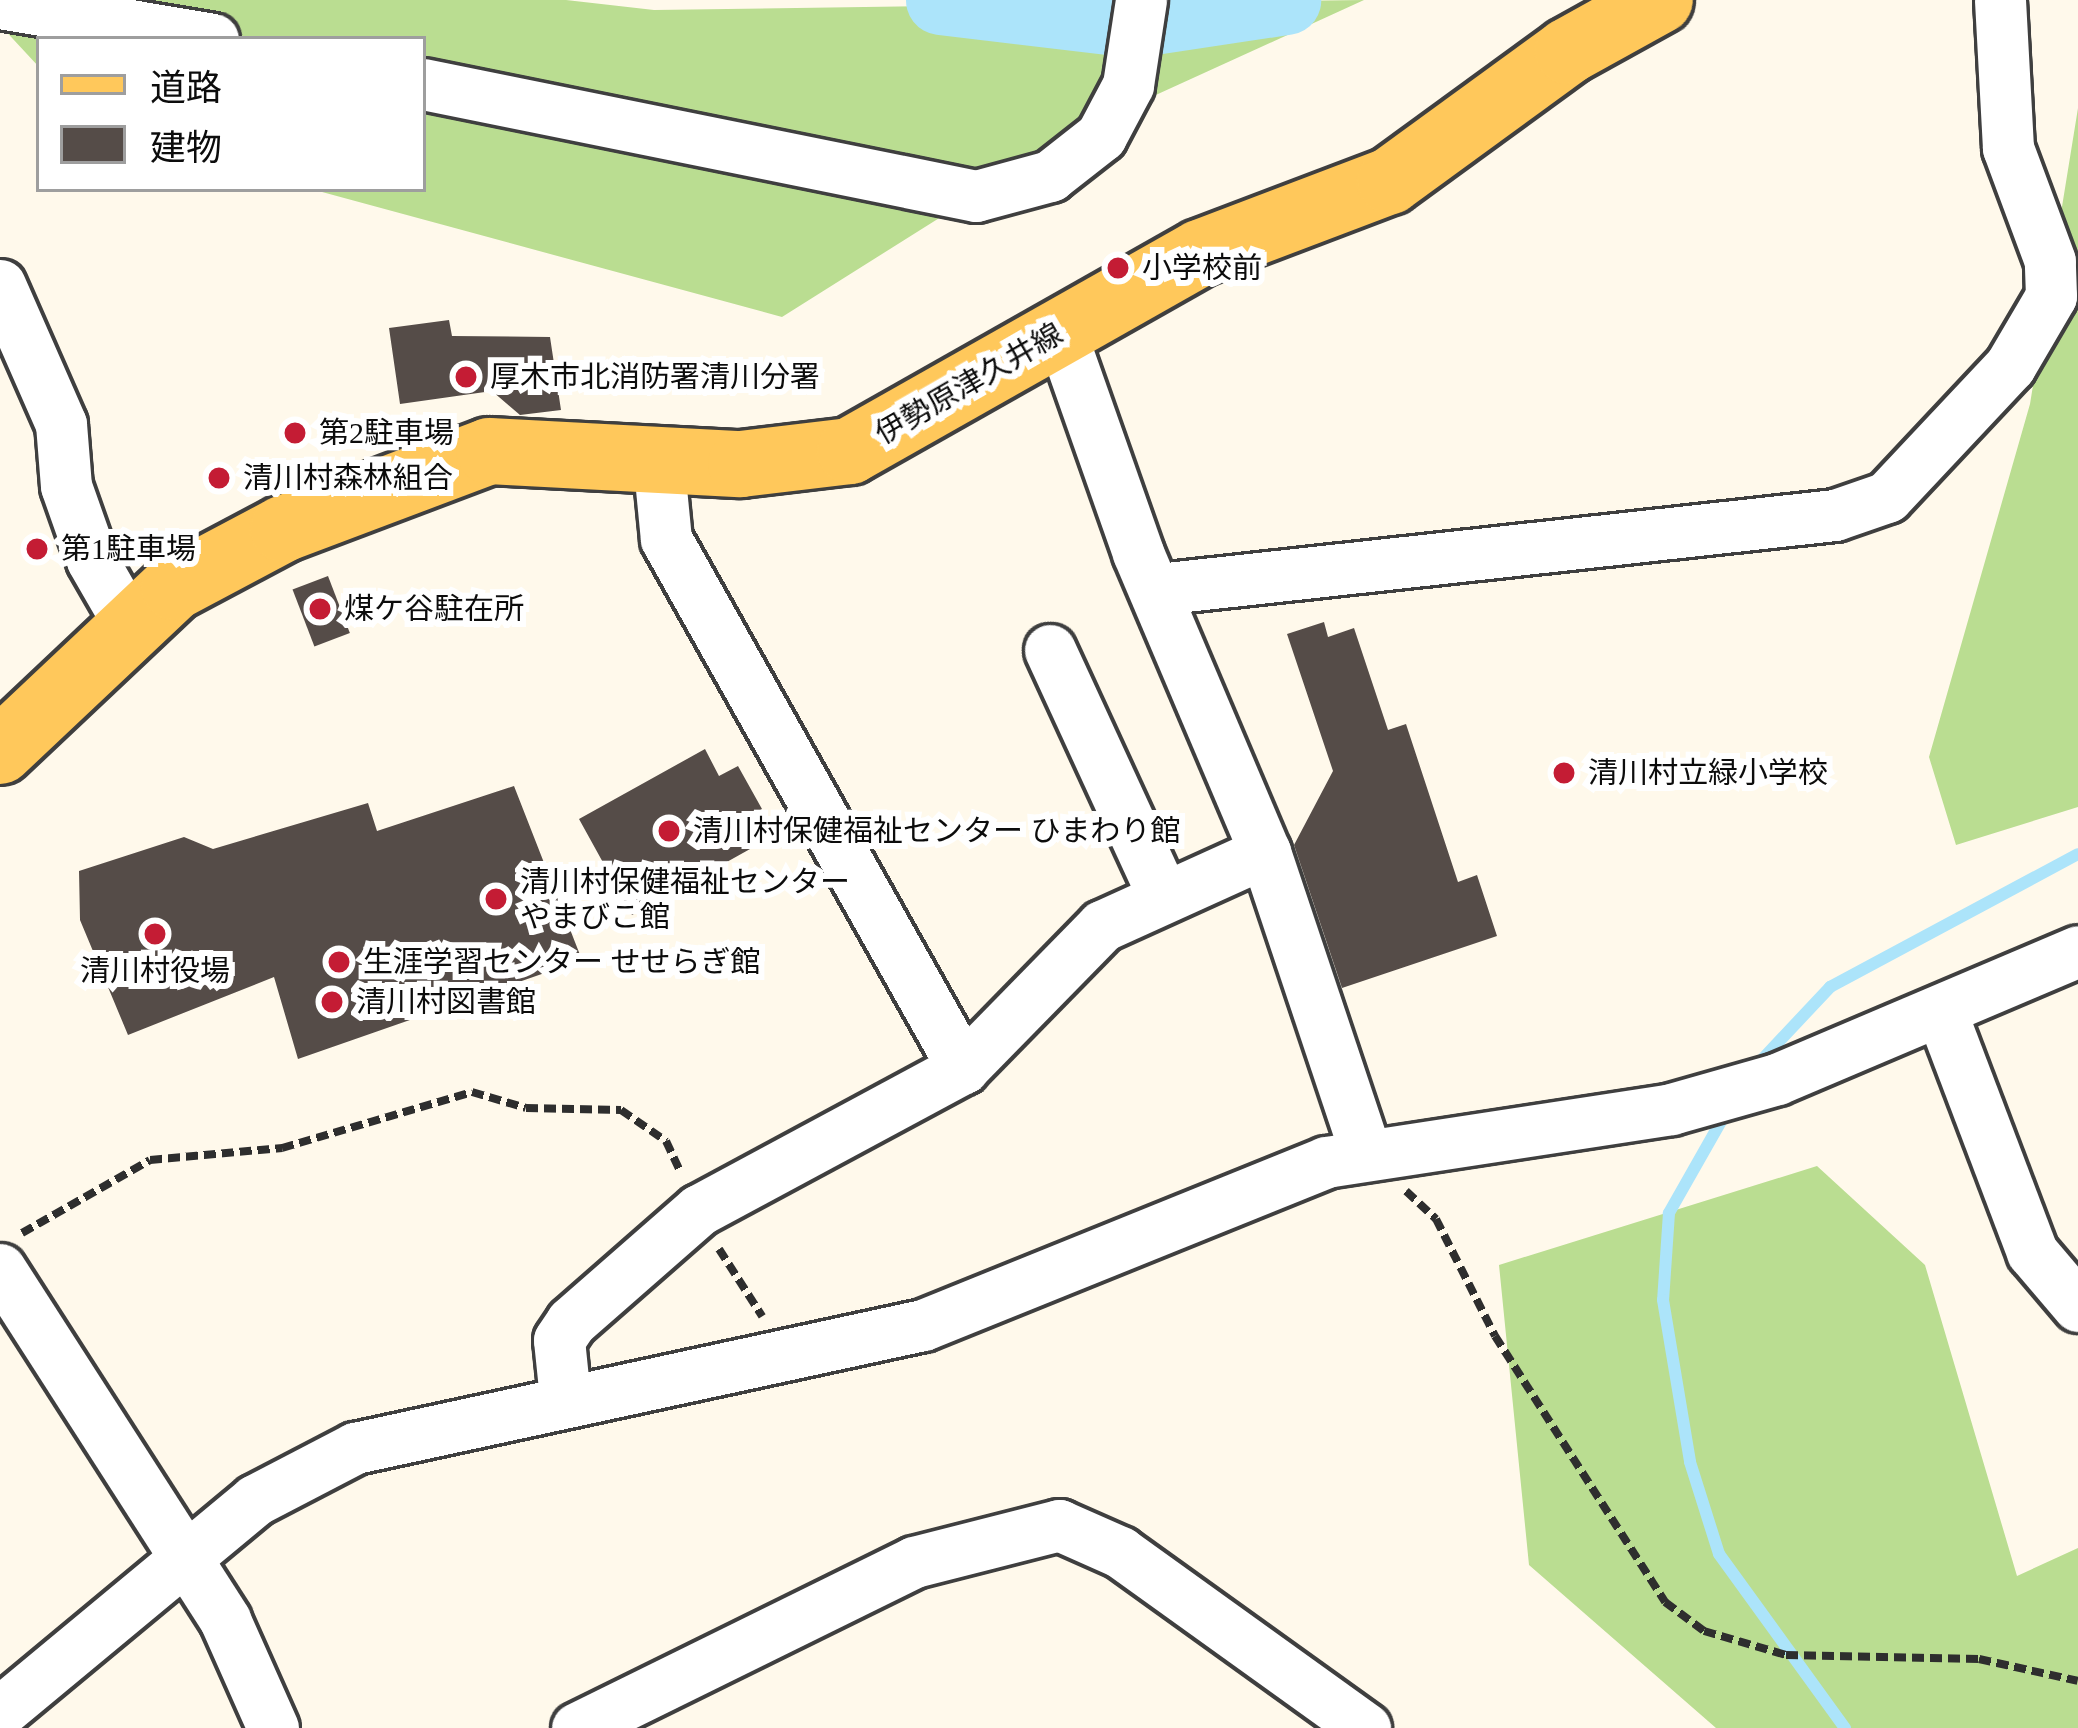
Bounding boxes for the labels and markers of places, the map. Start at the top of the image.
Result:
place label: 小学校前 [1142,250,1262,286]
marker: 小学校前 [1105,255,1131,281]
place label: 厚木市北消防署清川分署 [490,359,820,395]
marker: 厚木市北消防署清川分署 [453,364,479,390]
place label: 第2駐車場 [319,415,454,451]
marker: 第2駐車場 [282,420,308,446]
place label: 清川村森林組合 [243,460,453,496]
marker: 清川村森林組合 [206,465,232,491]
place label: 第1駐車場 [61,531,196,567]
marker: 第1駐車場 [24,536,50,562]
place label: 煤ケ谷駐在所 [344,591,524,627]
marker: 煤ケ谷駐在所 [307,596,333,622]
place label: 清川村立緑小学校 [1588,755,1828,791]
marker: 清川村立緑小学校 [1551,760,1577,786]
place label: 清川村保健福祉センター ひまわり館 [693,813,1180,849]
marker: 清川村保健福祉センター ひまわり館 [656,818,682,844]
place label: 清川村保健福祉センター やまびこ館 [520,864,850,934]
marker: 清川村保健福祉センター やまびこ館 [483,886,509,912]
marker: 清川村役場 [142,921,168,947]
place label: 生涯学習センター せせらぎ館 [363,944,760,980]
marker: 生涯学習センター せせらぎ館 [326,949,352,975]
place label: 清川村役場 [80,953,230,989]
place label: 清川村図書館 [356,984,536,1020]
marker: 清川村図書館 [319,989,345,1015]

